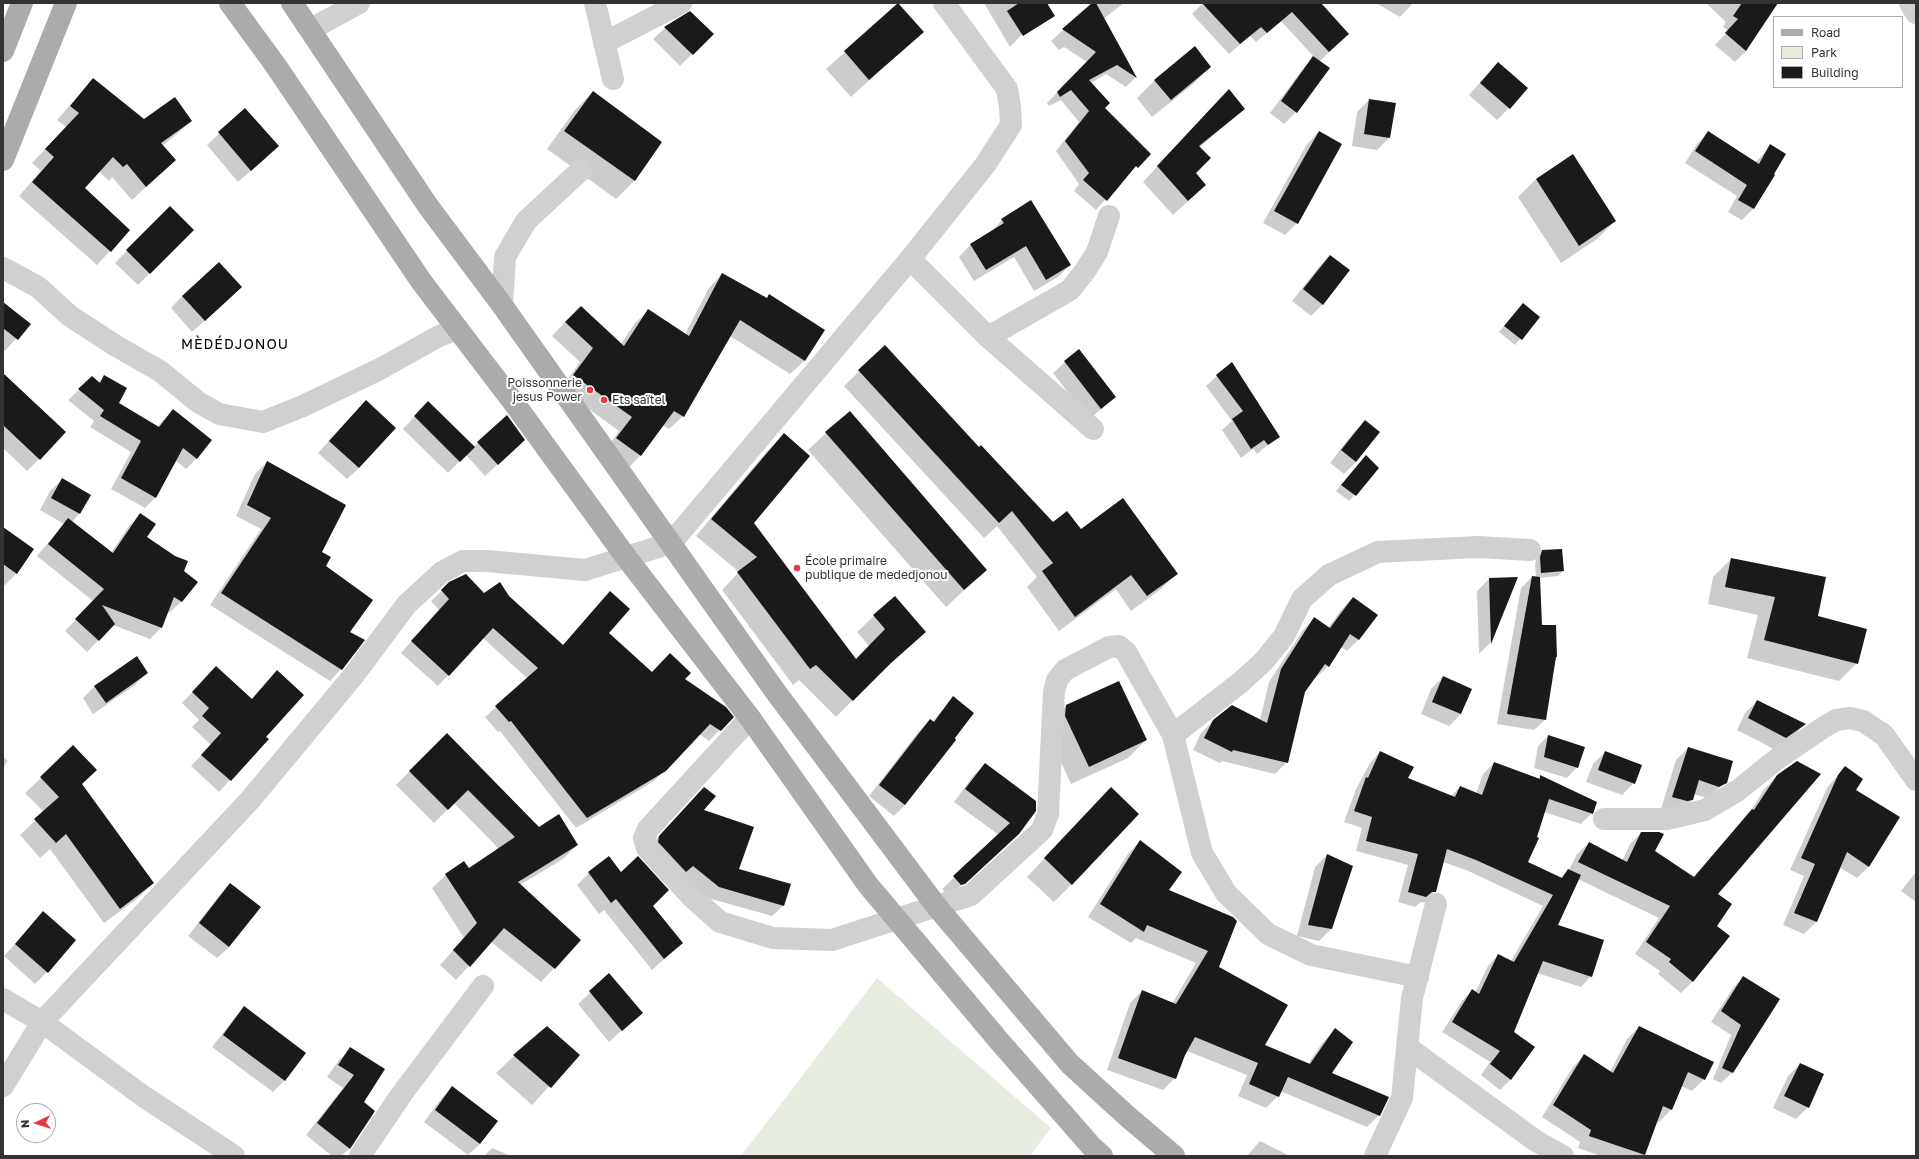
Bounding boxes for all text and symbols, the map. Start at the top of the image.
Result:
legend [1773,16,1903,88]
text: Road [1811,25,1840,40]
text: Park [1811,45,1837,60]
text: Building [1811,65,1859,80]
district label: MÈDÉDJONOU [181,337,289,353]
place label: Poissonnerie jesus Power [507,376,582,404]
marker: Poissonnerie jesus Power [585,385,595,395]
place label: Ets saïtel [612,393,665,407]
marker: Ets saïtel [599,395,609,405]
place label: École primaire publique de mededjonou [805,554,948,582]
marker: École primaire publique de mededjonou [792,563,802,573]
north arrow [16,1103,56,1143]
text: N [18,1119,31,1128]

